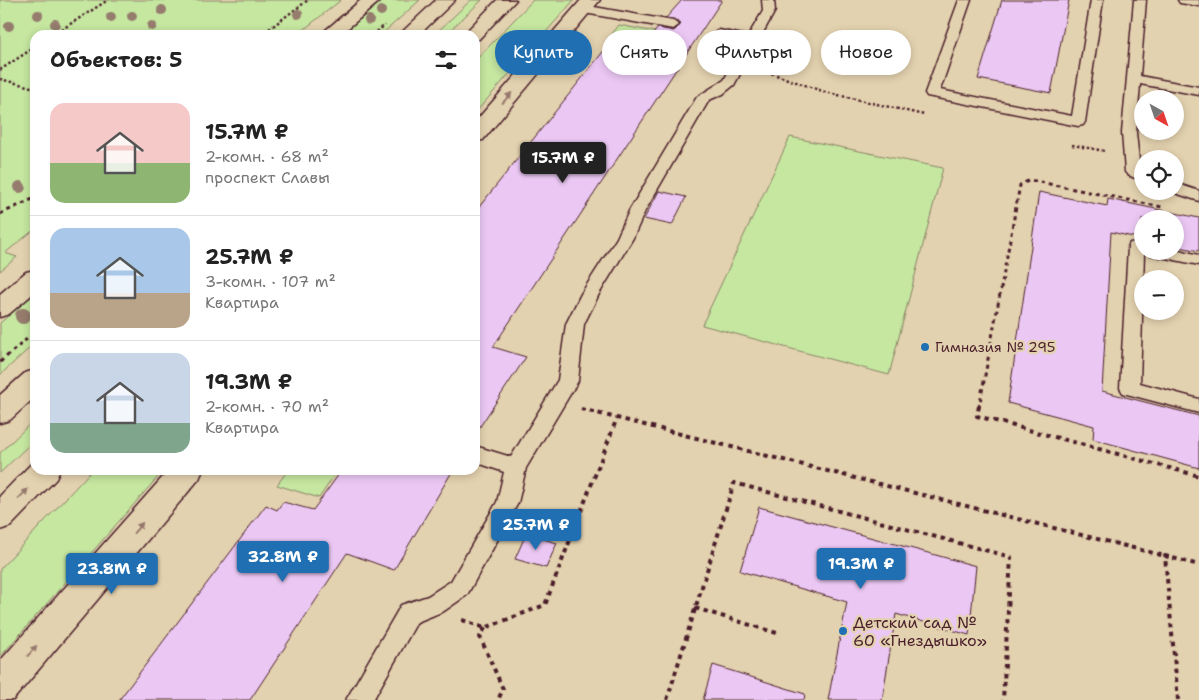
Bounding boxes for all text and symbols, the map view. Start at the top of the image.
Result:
chip: Купить [495,30,592,75]
chip: Снять [602,30,687,75]
chip: Фильтры [697,30,811,75]
chip: Новое [821,30,911,75]
text: Объектов: 5 [50,46,182,74]
icon: filters [432,46,460,74]
north arrow [1134,90,1184,140]
map controls [1134,90,1184,320]
one-way arrow [501,91,512,104]
text: 15.7M ₽ [205,118,289,146]
icon: home [90,123,150,183]
pin: 15.7M ₽ [517,142,609,184]
text: 2-комн. · 68 m² [205,146,329,167]
text: 15.7M ₽ [531,147,595,168]
button: locate [1134,150,1184,200]
text: проспект Славы [205,167,330,188]
button: + [1134,210,1184,260]
text: 25.7M ₽ [205,243,294,271]
icon: home [90,248,150,308]
button: − [1134,270,1184,320]
text: 3-комн. · 107 m² [205,271,336,292]
text: Квартира [205,292,279,313]
place label: Гимназия № 295 [935,338,1055,356]
marker: Гимназия № 295 [919,341,931,353]
text: 19.3M ₽ [205,368,293,396]
icon: home [90,373,150,433]
text: 2-комн. · 70 m² [205,396,329,417]
text: Квартира [205,417,279,438]
one-way arrow [17,488,29,500]
pin: 25.7M ₽ [490,508,582,551]
text: 25.7M ₽ [502,514,570,535]
one-way arrow [132,522,144,534]
pin: 32.8M ₽ [237,540,329,583]
text: 32.8M ₽ [248,546,318,567]
pin: 19.3M ₽ [815,548,907,590]
pin: 23.8M ₽ [66,552,158,595]
text: 19.3M ₽ [828,553,894,574]
text: 23.8M ₽ [77,558,147,579]
place label: Детский сад № 60 «Гнездышко» [853,612,987,651]
marker: Детский сад № 60 «Гнездышко» [837,625,849,637]
one-way arrow [26,645,38,657]

